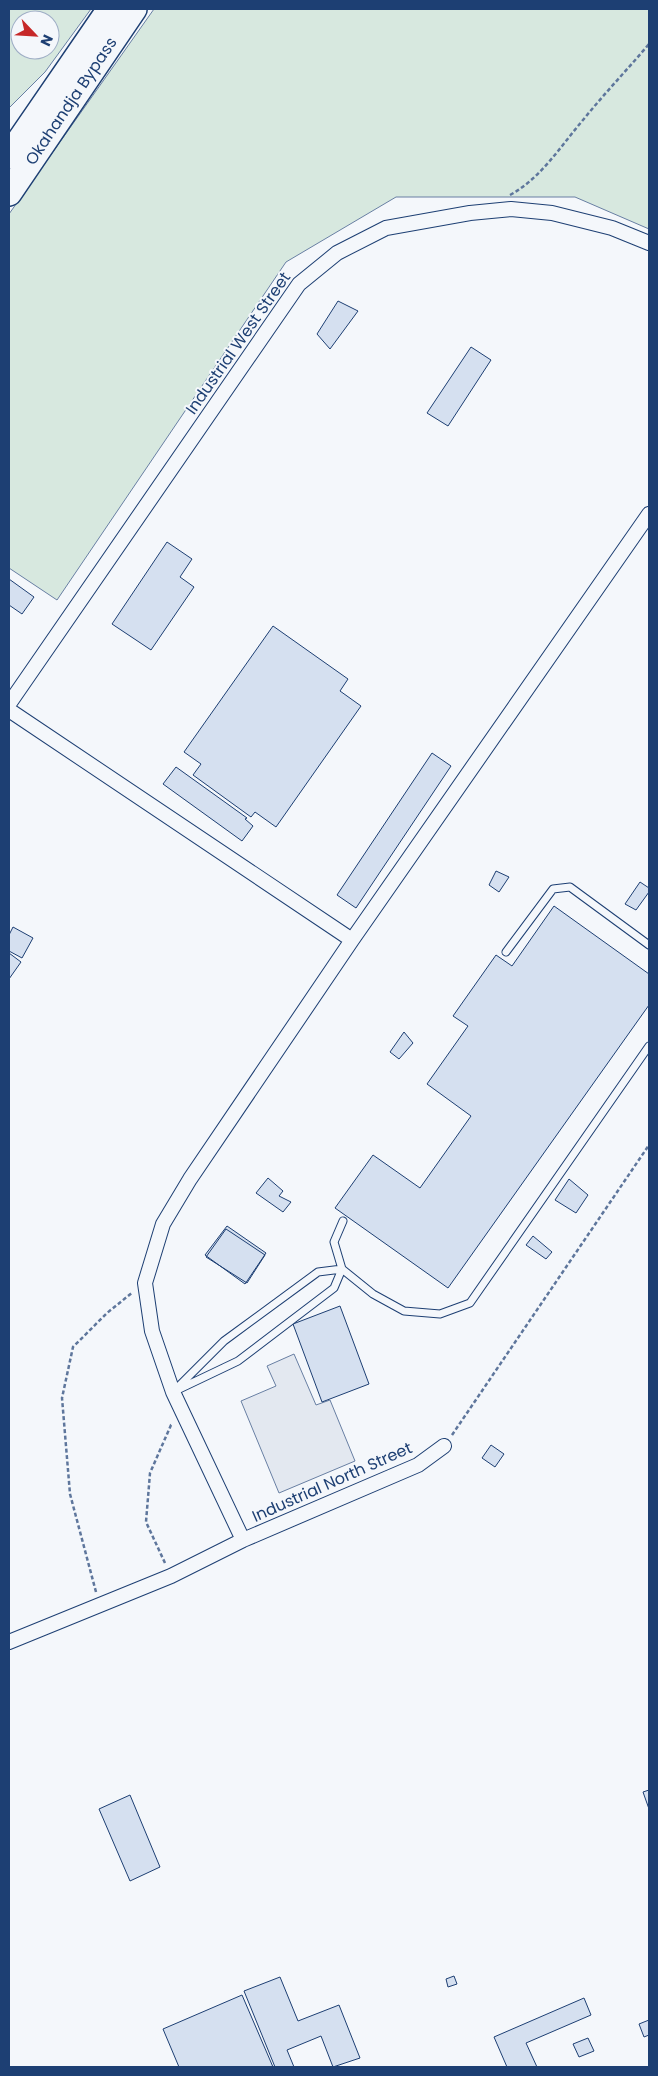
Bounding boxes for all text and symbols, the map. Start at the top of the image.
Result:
north arrow [10,10,60,60]
text: N [35,31,58,49]
street label: Okahandja Bypass [20,32,122,170]
street label: Industrial West Street [180,267,296,419]
street label: Industrial North Street [248,1436,416,1528]

